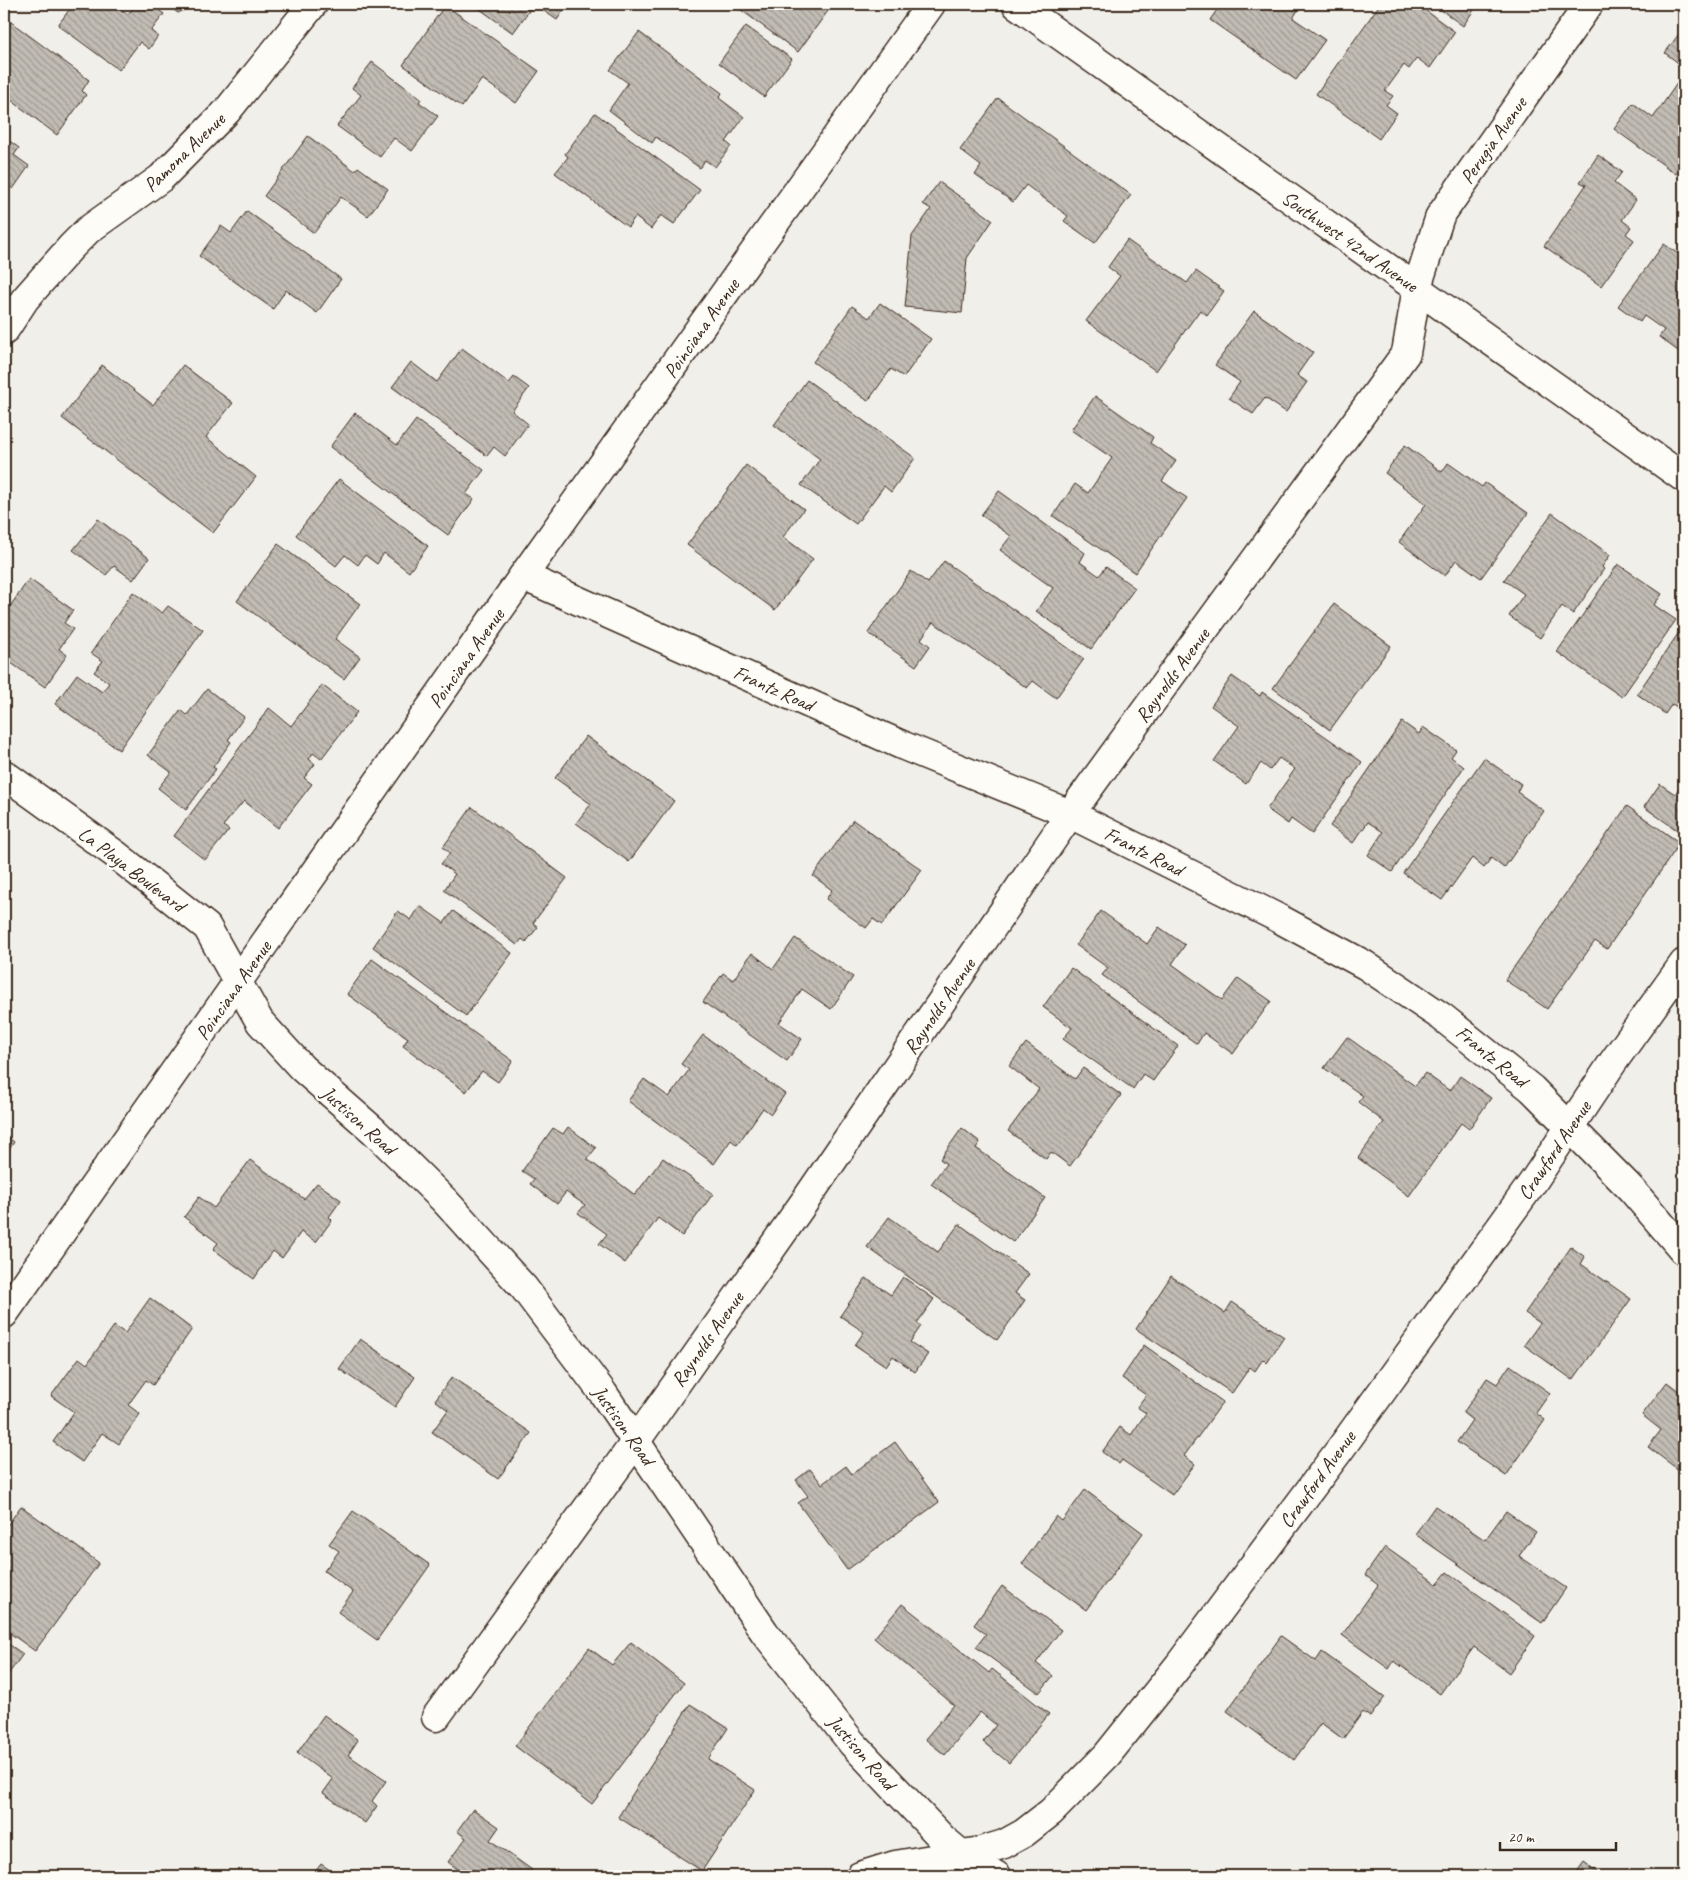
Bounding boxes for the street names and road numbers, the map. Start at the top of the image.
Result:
street label: Perugia Avenue [1454,91,1533,189]
street label: Pamona Avenue [138,106,231,197]
street label: Southwest 42nd Avenue [1277,185,1424,299]
street label: Poinciana Avenue [658,272,746,383]
street label: Poinciana Avenue [423,602,511,713]
street label: Raynolds Avenue [1130,622,1216,727]
street label: Frantz Road [730,660,821,718]
street label: La Playa Boulevard [73,821,193,920]
street label: Frantz Road [1100,821,1190,883]
street label: Poinciana Avenue [190,934,278,1045]
street label: Raynolds Avenue [898,952,982,1059]
street label: Frantz Road [1451,1020,1535,1095]
street label: Justison Road [316,1080,403,1162]
street label: Crawford Avenue [1512,1095,1598,1205]
street label: Raynolds Avenue [665,1286,750,1392]
street label: Justison Road [587,1380,662,1473]
street label: Crawford Avenue [1274,1425,1362,1533]
street label: Justison Road [822,1709,903,1797]

